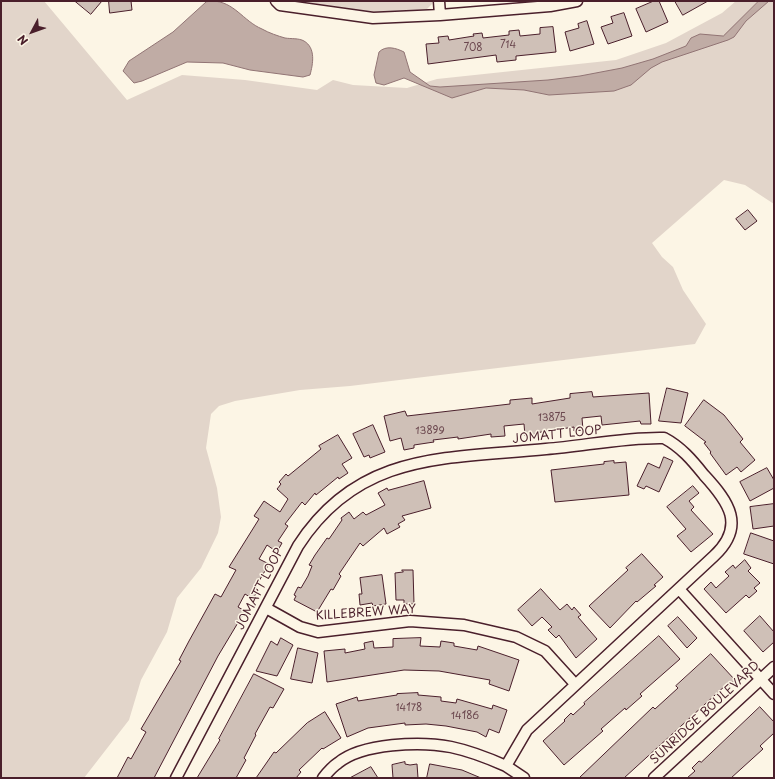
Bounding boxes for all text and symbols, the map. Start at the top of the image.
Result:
north arrow [12,12,52,52]
text: N [13,31,32,49]
house number: 714 [500,39,516,51]
house number: 708 [463,42,483,54]
house number: 13875 [538,412,566,424]
street label: JOMATT LOOP [512,423,602,447]
house number: 13899 [415,425,445,437]
street label: JOMATT LOOP [233,546,287,632]
street label: KILLEBREW WAY [315,602,417,624]
street label: SUNRIDGE BOULEVARD [647,658,763,768]
house number: 14178 [396,702,422,714]
house number: 14186 [451,710,479,722]

